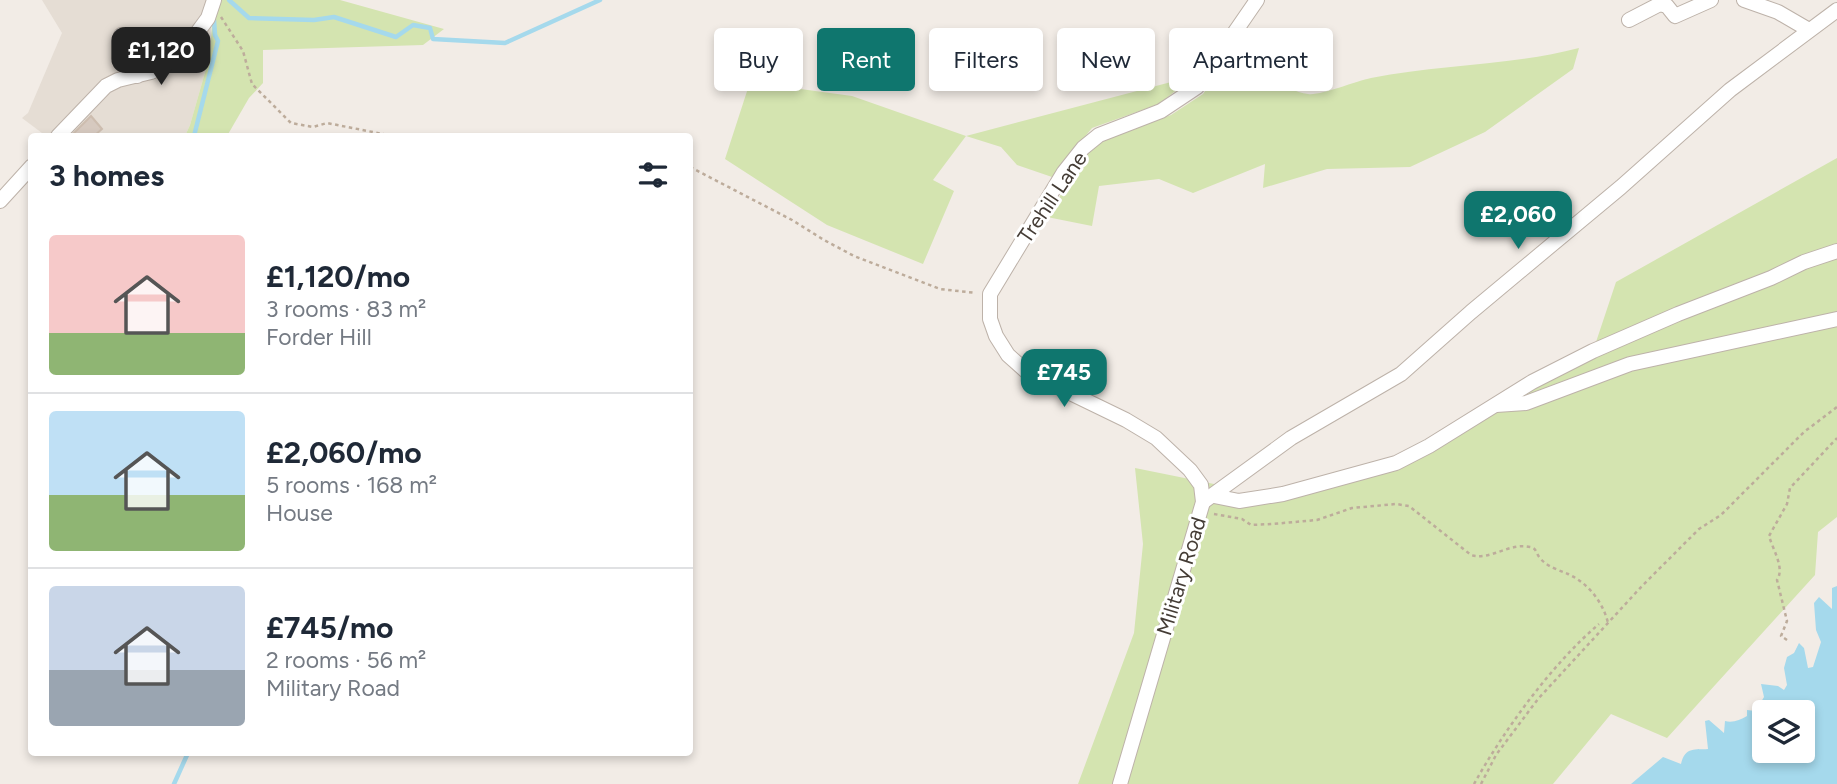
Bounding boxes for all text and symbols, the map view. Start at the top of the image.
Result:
pin: £1,120 [104,28,218,87]
chip: Buy [714,28,803,91]
chip: Rent [817,28,915,91]
chip: Filters [929,28,1043,91]
chip: New [1057,28,1155,91]
chip: Apartment [1169,28,1333,91]
text: £1,120 [127,36,195,64]
street label: Trehill Lane [1012,146,1092,248]
icon: filters [634,156,672,194]
text: 3 homes [49,157,164,194]
pin: £2,060 [1461,191,1575,251]
text: £2,060 [1480,200,1556,228]
text: £1,120/mo [266,258,410,295]
icon: home [105,263,189,347]
text: 3 rooms · 83 m² [266,295,426,323]
text: Forder Hill [266,323,372,351]
pin: £745 [1023,350,1105,409]
text: £745 [1037,358,1091,386]
text: £2,060/mo [266,434,422,471]
icon: home [105,439,189,523]
text: 5 rooms · 168 m² [266,471,437,499]
text: House [266,499,333,527]
street label: Military Road [1151,514,1211,638]
text: £745/mo [266,609,394,646]
icon: home [105,614,189,698]
text: 2 rooms · 56 m² [266,646,426,674]
text: Military Road [266,674,400,702]
map controls [1752,700,1815,763]
button: layers [1752,700,1815,763]

